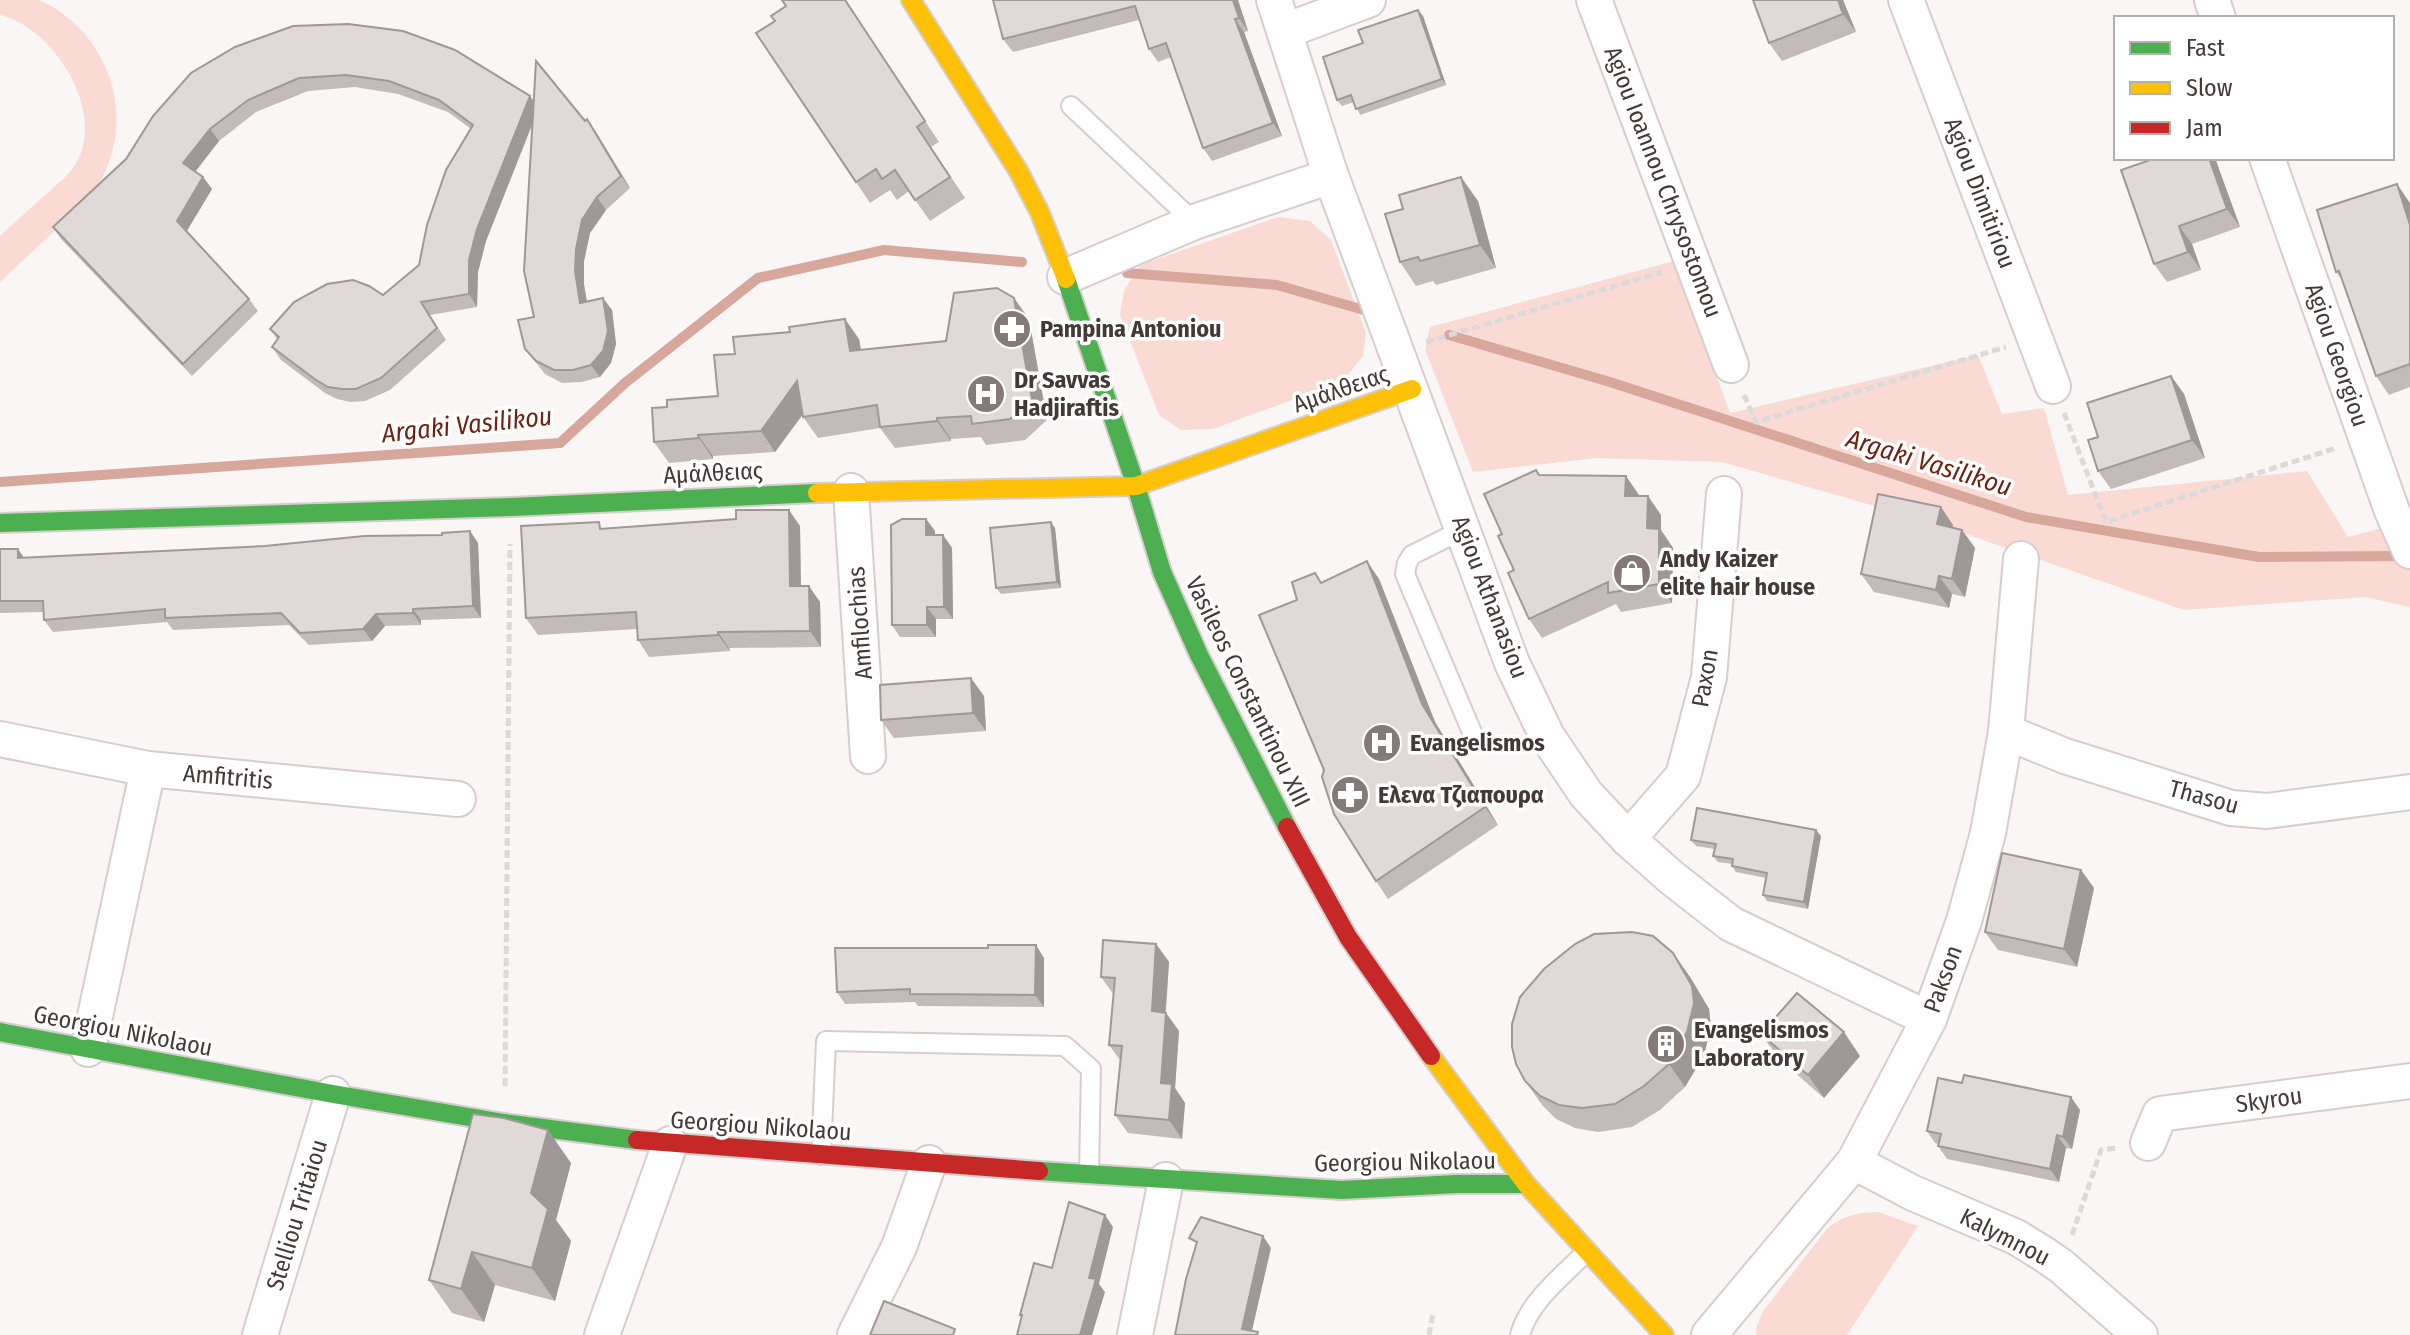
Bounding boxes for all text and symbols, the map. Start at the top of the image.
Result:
legend [2114,16,2394,160]
text: Fast [2186,34,2225,62]
street label: Agiou Ioannou Chrysostomou [1598,43,1728,321]
text: Slow [2186,74,2233,102]
street label: Agiou Dimitiriou [1938,114,2022,272]
text: Jam [2186,114,2223,142]
street label: Agiou Georgiou [2299,280,2375,430]
pharmacy icon: Pampina Antoniou [991,308,1033,350]
place label: Pampina Antoniou [1040,315,1221,343]
street label: Αμάλθειας [1289,360,1393,418]
place label: Dr Savvas Hadjiraftis [1014,366,1119,422]
hospital icon: Dr Savvas Hadjiraftis [965,373,1007,415]
water label: Argaki Vasilikou [379,401,554,449]
water label: Argaki Vasilikou [1842,423,2015,503]
street label: Αμάλθειας [663,456,763,490]
street label: Agiou Athanasiou [1446,512,1534,682]
place label: Andy Kaizer elite hair house [1659,545,1815,601]
shop icon: Andy Kaizer elite hair house [1611,552,1653,594]
street label: Amfilochias [842,566,878,680]
street label: Vasileos Constantinou XIII [1180,572,1316,812]
street label: Paxon [1686,647,1724,709]
hospital icon: Evangelismos [1361,722,1403,764]
place label: Evangelismos [1410,729,1545,757]
street label: Amfitritis [182,759,274,795]
pharmacy icon: Ελενα Τζιαπουρα [1329,774,1371,816]
street label: Thasou [2166,774,2242,820]
place label: Ελενα Τζιαπουρα [1378,781,1544,809]
street label: Pakson [1918,941,1968,1017]
street label: Georgiou Nikolaou [31,1000,215,1062]
place label: Evangelismos Laboratory [1694,1016,1829,1072]
building icon: Evangelismos Laboratory [1645,1023,1687,1065]
street label: Skyrou [2234,1081,2304,1119]
street label: Georgiou Nikolaou [669,1106,853,1146]
street label: Stelliou Tritaiou [261,1136,333,1294]
street label: Georgiou Nikolaou [1314,1146,1496,1178]
street label: Kalymnou [1955,1202,2055,1272]

